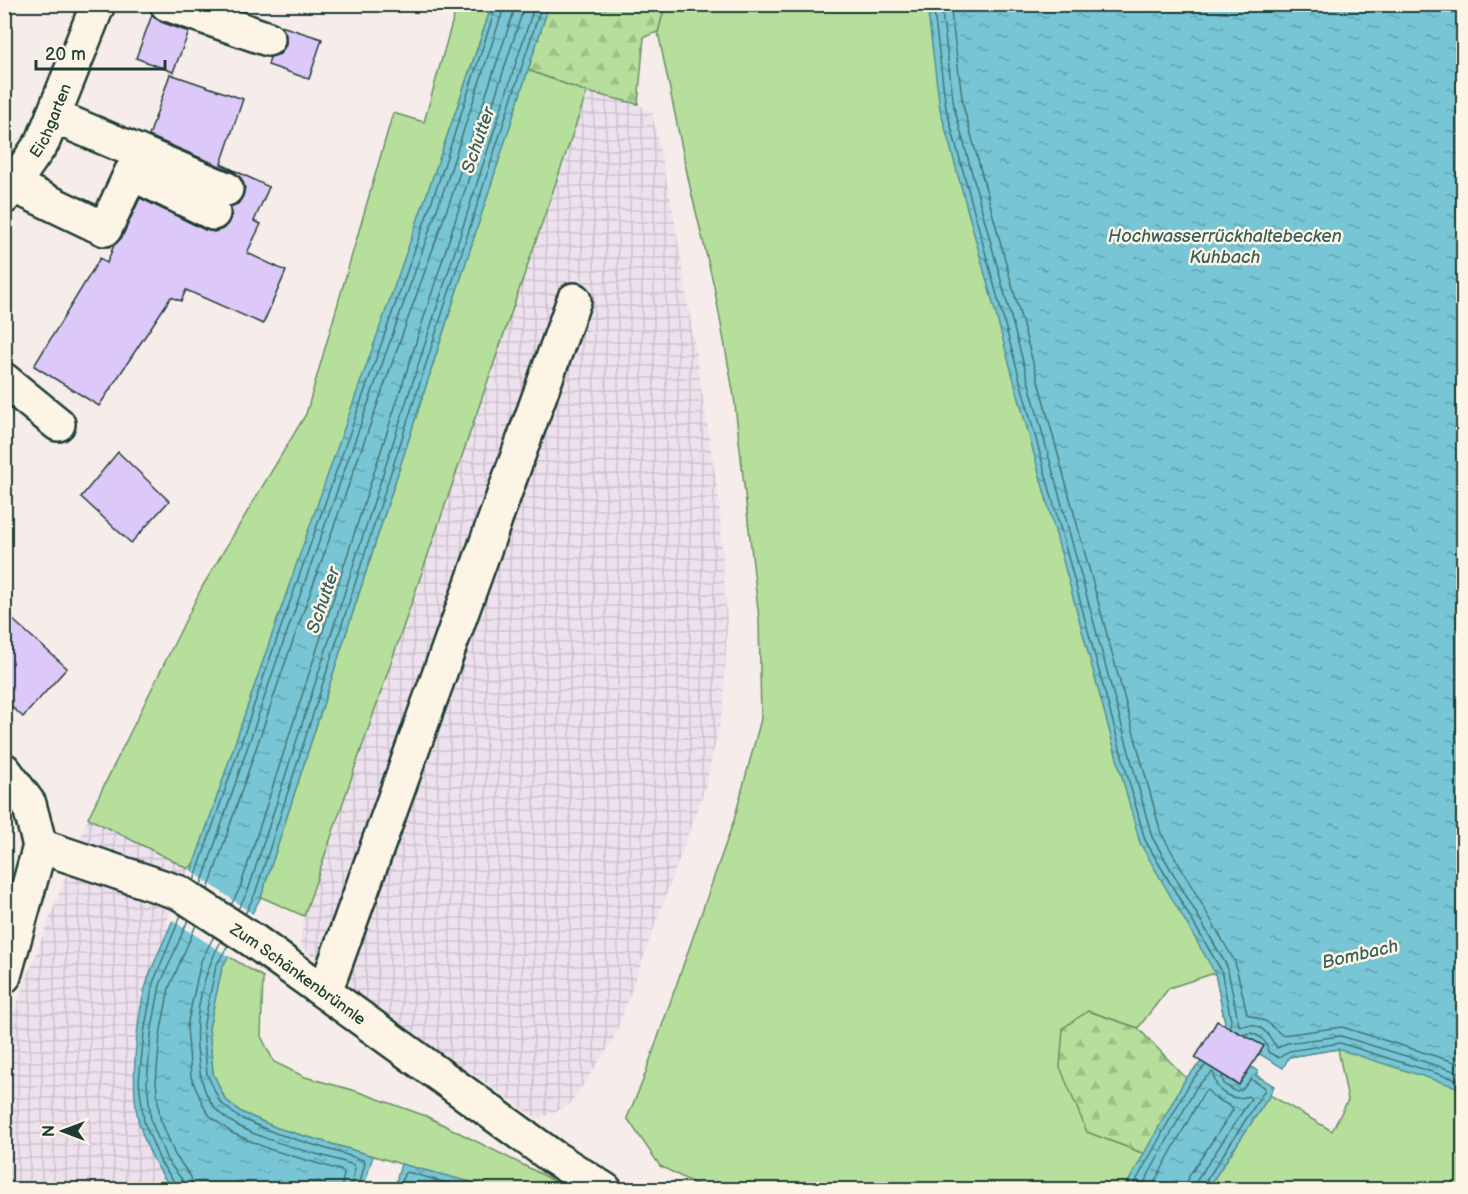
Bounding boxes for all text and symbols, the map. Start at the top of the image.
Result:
scale bar [36,33,165,71]
text: 20 m [45,44,86,65]
street label: Eichgarten [26,81,76,162]
water label: Schutter [457,103,500,176]
water label: Hochwasserrückhaltebecken Kuhbach [1108,226,1342,268]
water label: Schutter [302,563,345,636]
street label: Zum Schänkenbrünnle [226,920,369,1030]
water label: Bombach [1320,936,1400,973]
north arrow [33,1101,93,1161]
text: N [40,1125,59,1137]

